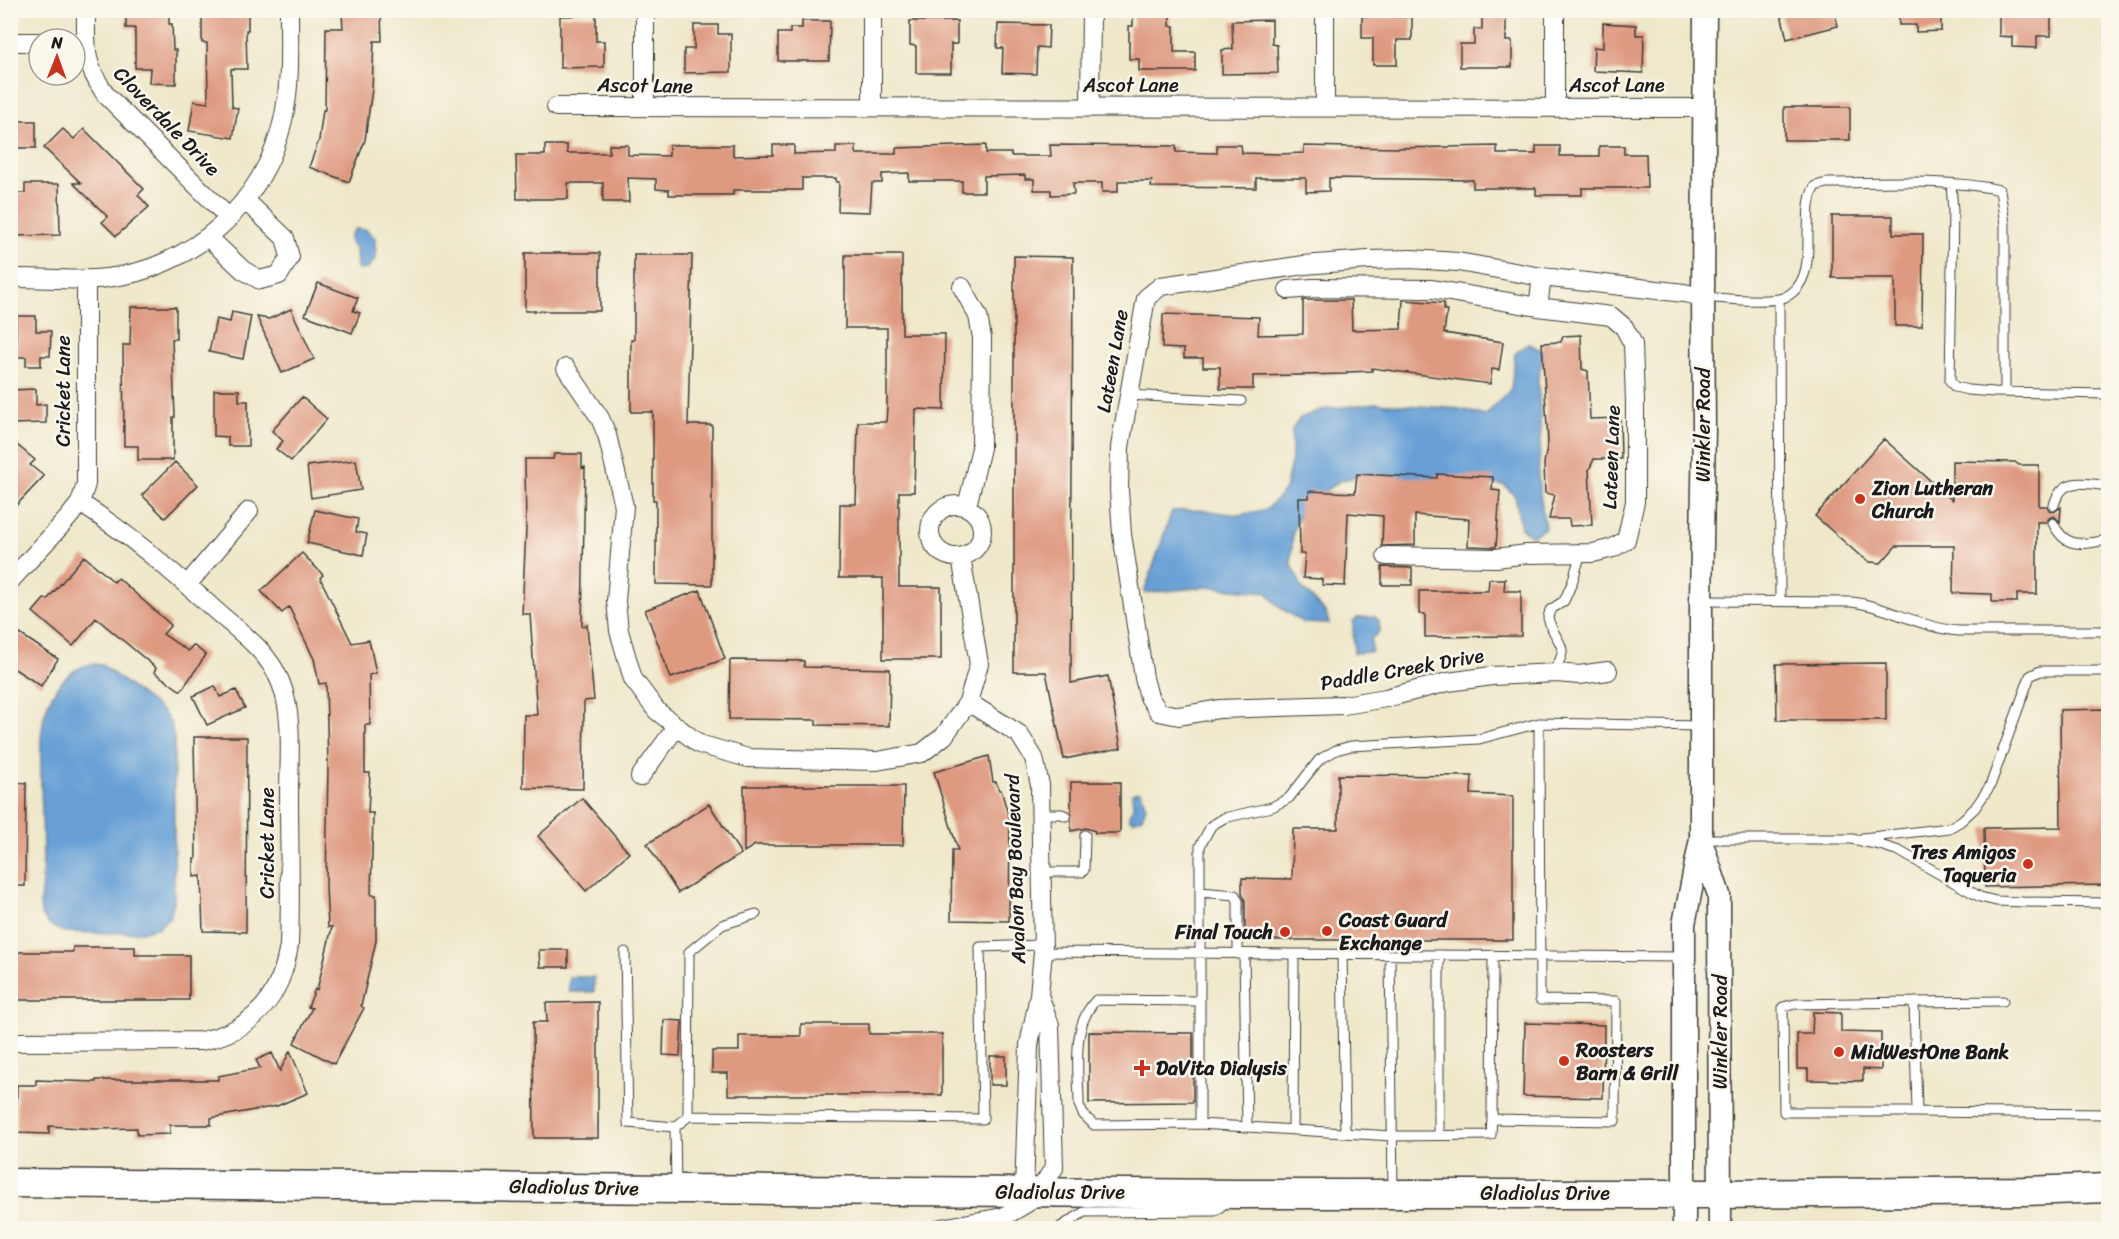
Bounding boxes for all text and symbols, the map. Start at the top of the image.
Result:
north arrow [27,27,87,87]
text: N [50,28,64,57]
street label: Cloverdale Drive [105,58,229,185]
street label: Ascot Lane [596,67,693,104]
street label: Ascot Lane [1082,68,1179,103]
street label: Ascot Lane [1568,68,1665,103]
street label: Lateen Lane [1086,307,1139,416]
street label: Cricket Lane [46,335,81,447]
street label: Winkler Road [1686,366,1721,482]
street label: Lateen Lane [1592,404,1631,510]
place label: Zion Lutheran Church [1871,471,1993,529]
marker: Zion Lutheran Church [1853,492,1867,506]
street label: Paddle Creek Drive [1318,638,1487,701]
street label: Avalon Bay Boulevard [995,772,1036,965]
street label: Cricket Lane [250,787,285,899]
place label: Tres Amigos Taqueria [1911,835,2017,893]
marker: Tres Amigos Taqueria [2021,857,2035,871]
place label: Coast Guard Exchange [1338,903,1449,961]
place label: Final Touch [1174,915,1274,950]
marker: Coast Guard Exchange [1320,924,1334,938]
marker: Final Touch [1278,925,1292,939]
street label: Winkler Road [1703,973,1738,1089]
place label: Roosters Barn & Grill [1575,1033,1680,1091]
place label: MidWestOne Bank [1850,1035,2010,1070]
marker: MidWestOne Bank [1832,1045,1846,1059]
place label: DaVita Dialysis [1156,1051,1288,1086]
marker: Roosters Barn & Grill [1557,1054,1571,1068]
marker: DaVita Dialysis [1133,1059,1151,1077]
street label: Gladiolus Drive [509,1169,639,1206]
street label: Gladiolus Drive [995,1175,1125,1210]
street label: Gladiolus Drive [1480,1176,1610,1211]

